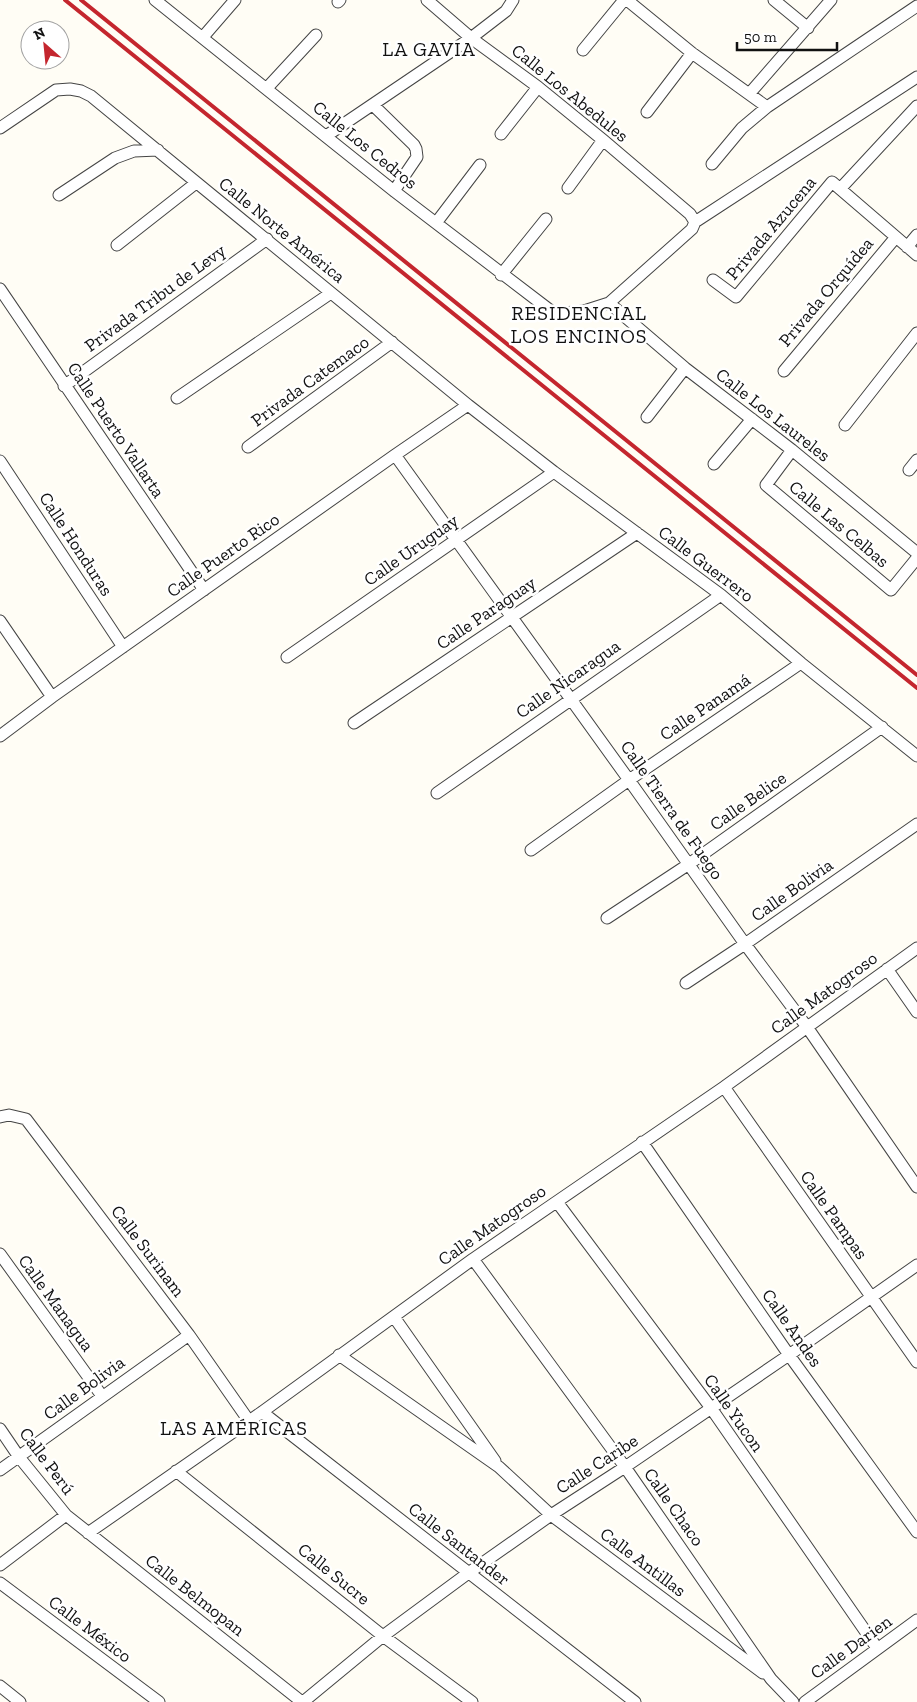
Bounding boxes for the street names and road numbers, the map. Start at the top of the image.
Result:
street label: Calle Los Abedules [507,39,633,147]
street label: Calle Los Cedros [308,96,422,194]
street label: Privada Azucena [721,171,821,284]
street label: Calle Norte América [214,172,350,288]
street label: Privada Orquídea [774,233,878,351]
street label: Privada Tribu de Levy [80,239,230,357]
street label: Privada Catemaco [247,331,373,431]
street label: Calle Puerto Vallarta [63,358,170,502]
street label: Calle Los Laureles [711,363,835,467]
street label: Calle Las Celbas [784,476,894,572]
street label: Calle Honduras [34,488,118,600]
street label: Calle Puerto Rico [162,508,284,602]
street label: Calle Uruguay [360,509,463,591]
street label: Calle Guerrero [654,521,758,607]
street label: Calle Paraguay [432,571,541,654]
street label: Calle Nicaragua [512,635,625,723]
street label: Calle Panamá [655,668,755,745]
street label: Calle Tierra de Fuego [616,736,728,884]
street label: Calle Belice [705,767,791,835]
street label: Calle Bolivia [747,854,837,926]
street label: Calle Matogroso [766,947,882,1039]
street label: Calle Pampas [795,1166,873,1264]
street label: Calle Matogroso [434,1180,550,1270]
street label: Calle Surinam [106,1201,190,1302]
street label: Calle Managua [13,1250,99,1356]
street label: Calle Andes [757,1285,827,1371]
street label: Calle Bolivia [39,1351,129,1425]
street label: Calle Yucon [699,1370,769,1457]
street label: Calle Perú [15,1423,79,1499]
street label: Calle Caribe [552,1429,642,1499]
street label: Calle Chaco [639,1464,709,1550]
street label: Calle Santander [404,1498,514,1590]
street label: Calle Antillas [596,1523,690,1601]
street label: Calle Sucre [293,1538,375,1610]
street label: Calle Belmopan [141,1549,250,1641]
street label: Calle México [44,1591,136,1667]
street label: Calle Darien [806,1610,896,1684]

